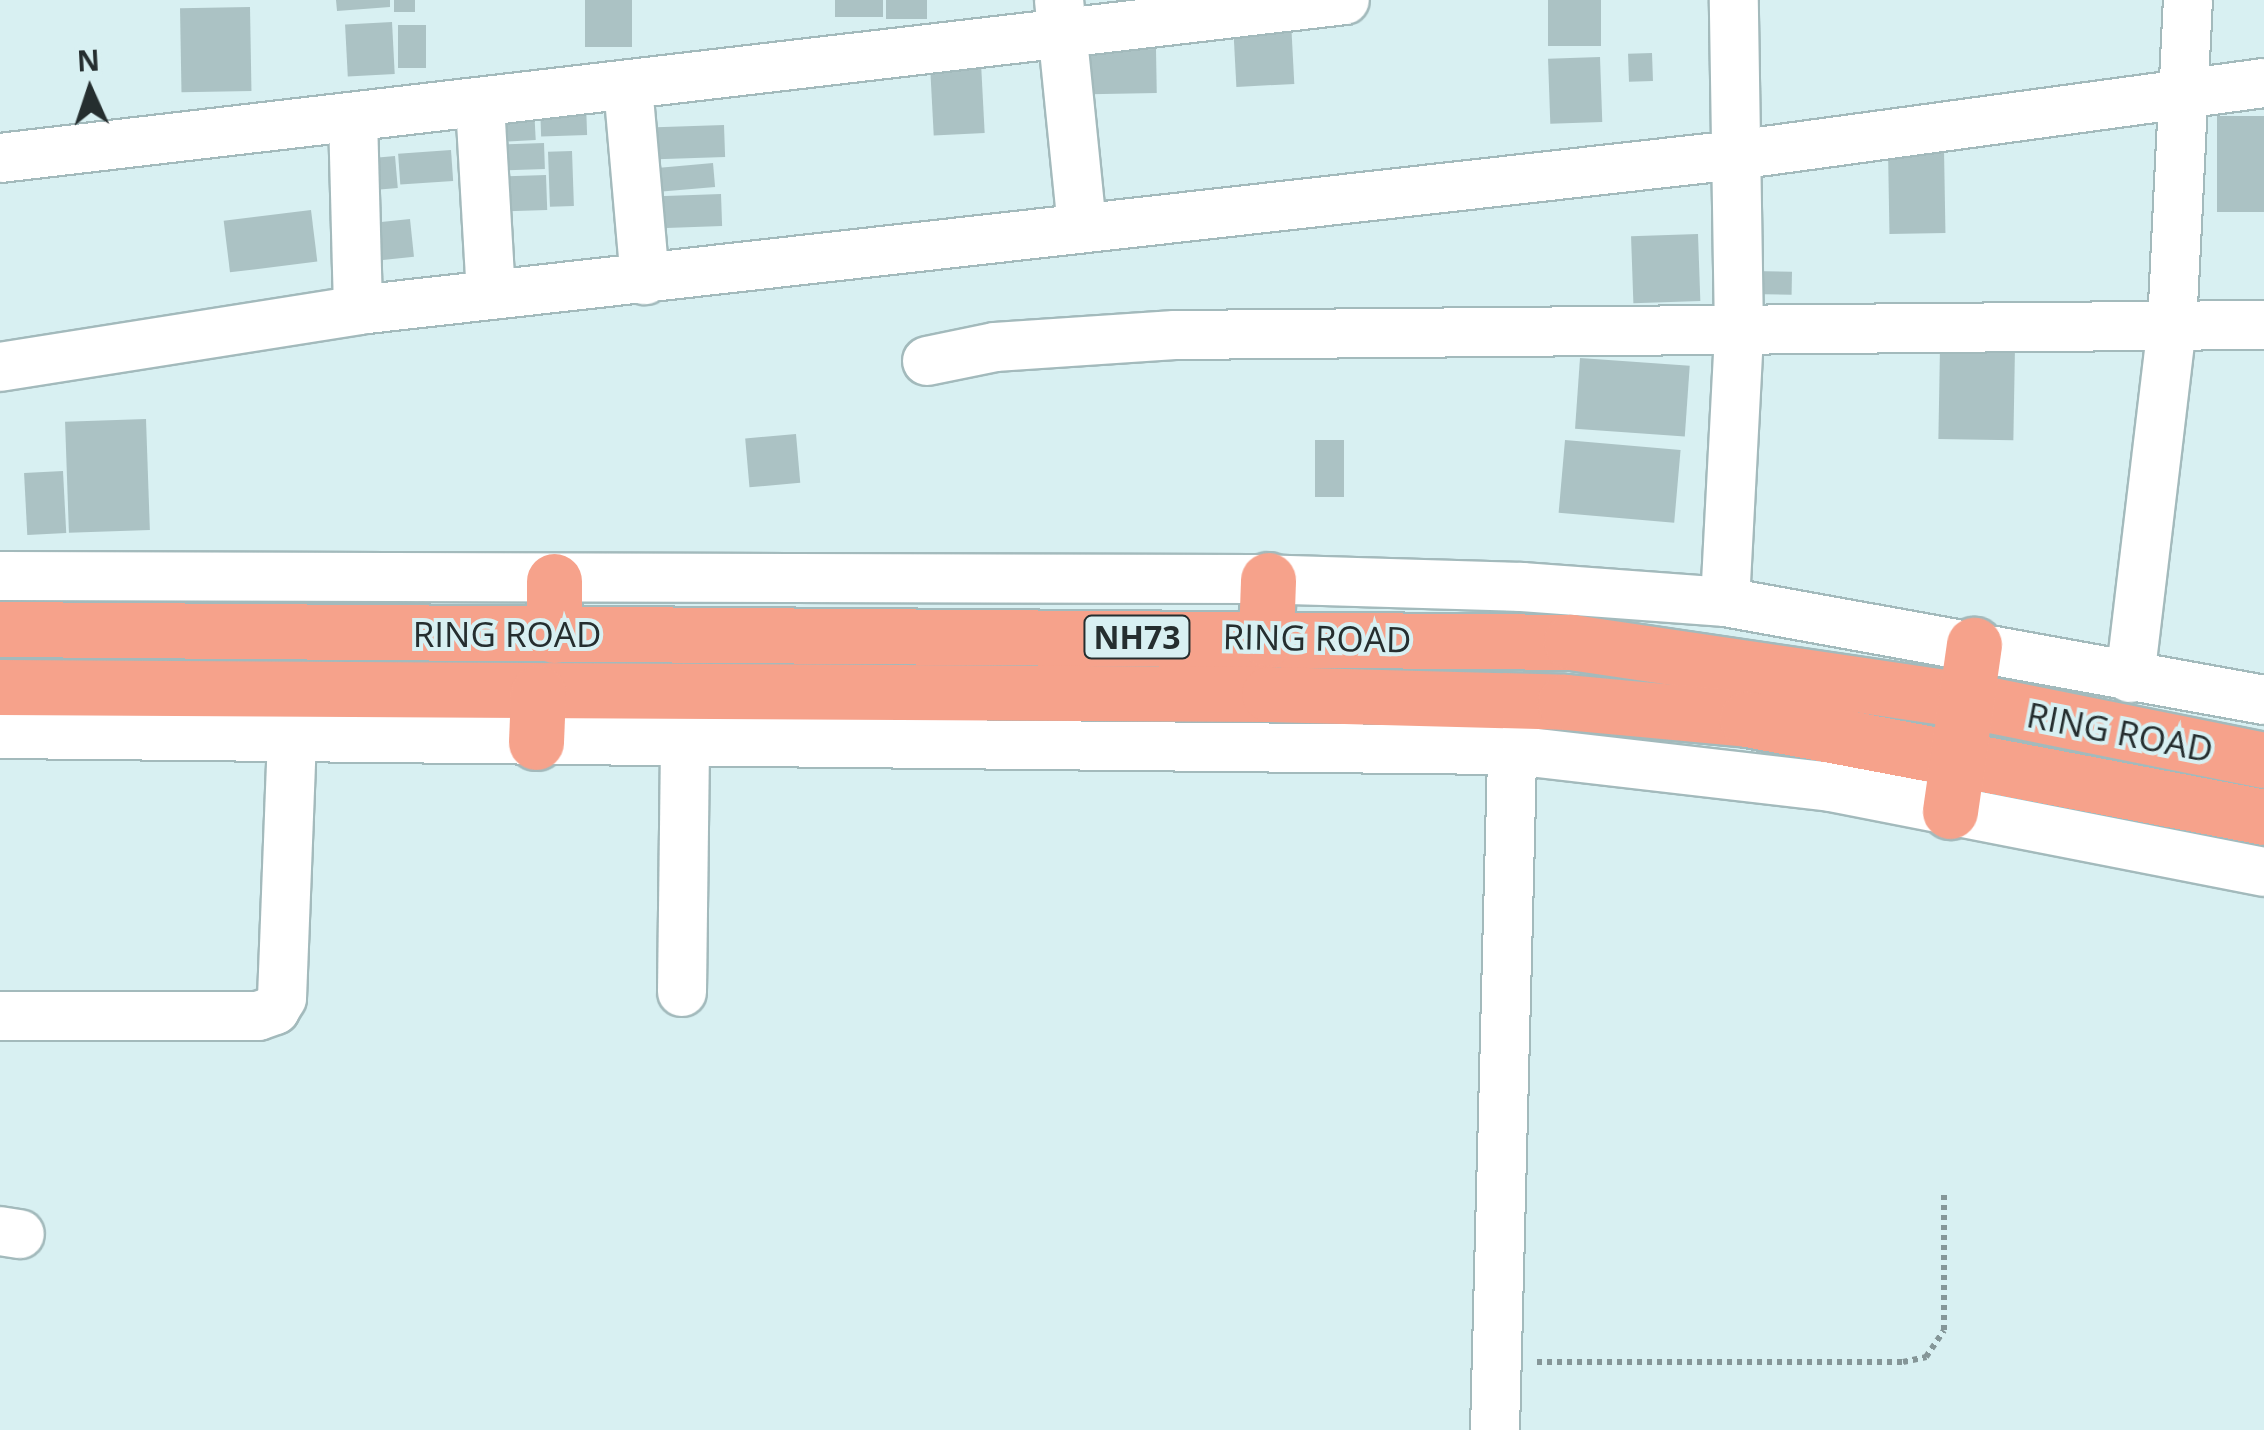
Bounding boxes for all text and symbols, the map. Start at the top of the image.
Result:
north arrow [40,40,140,140]
text: N [76,40,101,80]
road number: NH73 [1082,610,1192,664]
street label: RING ROAD [413,613,601,655]
street label: RING ROAD [1222,615,1412,661]
street label: RING ROAD [2023,693,2217,771]

